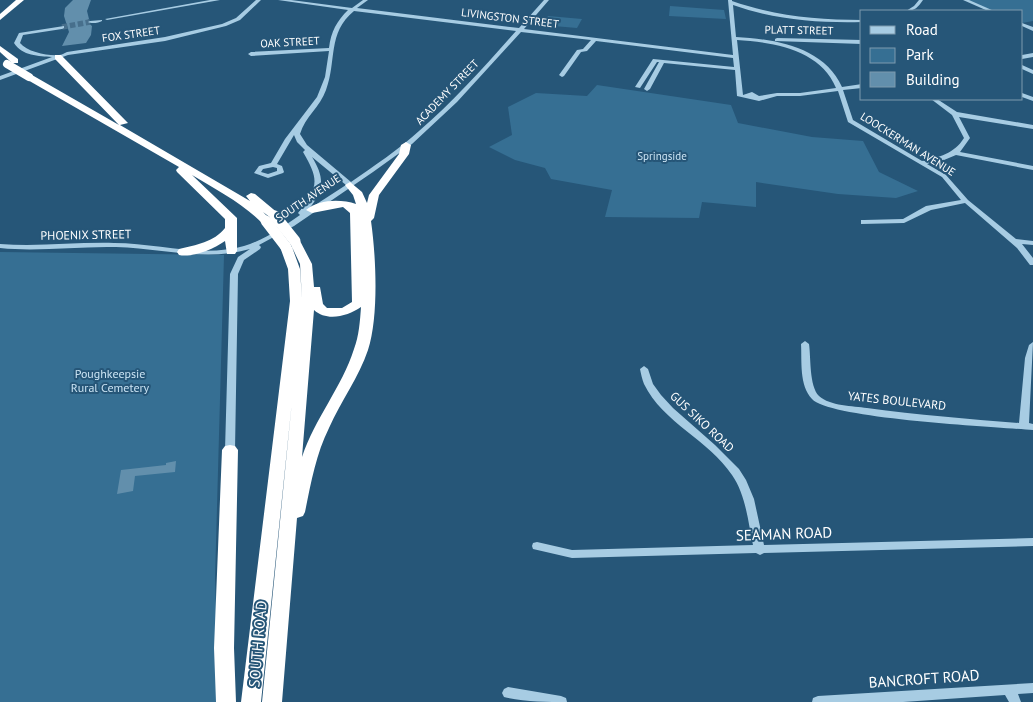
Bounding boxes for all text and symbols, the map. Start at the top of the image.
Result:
street label: LIVINGSTON STREET [460,5,560,31]
legend [860,10,1023,100]
text: Road [906,20,938,39]
street label: PLATT STREET [764,22,834,38]
street label: FOX STREET [101,23,161,45]
street label: OAK STREET [260,33,320,51]
text: Park [906,45,934,64]
street label: ACADEMY STREET [412,56,482,128]
text: Building [906,70,960,89]
street label: LOOCKERMAN AVENUE [858,109,958,179]
park label: Springside [637,149,687,163]
street label: SOUTH AVENUE [273,171,343,225]
street label: PHOENIX STREET [40,226,132,243]
park label: Poughkeepsie Rural Cemetery [71,366,150,395]
street label: GUS SIKO ROAD [667,388,738,455]
street label: YATES BOULEVARD [847,388,947,413]
street label: SEAMAN ROAD [736,522,832,545]
street label: SOUTH ROAD [244,600,271,688]
street label: BANCROFT ROAD [868,665,980,692]

